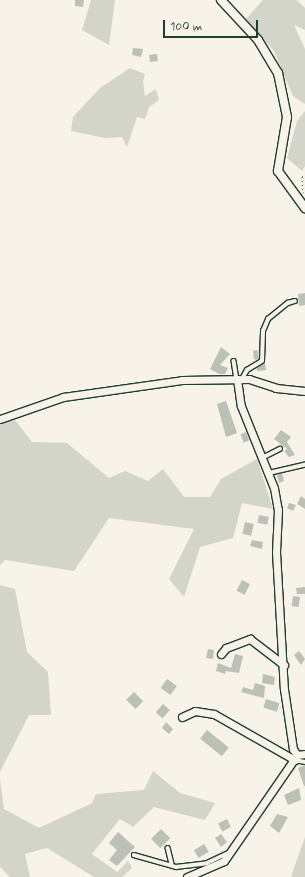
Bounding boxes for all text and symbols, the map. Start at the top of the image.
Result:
scale bar [165,12,260,38]
text: 100 m [170,19,202,35]

